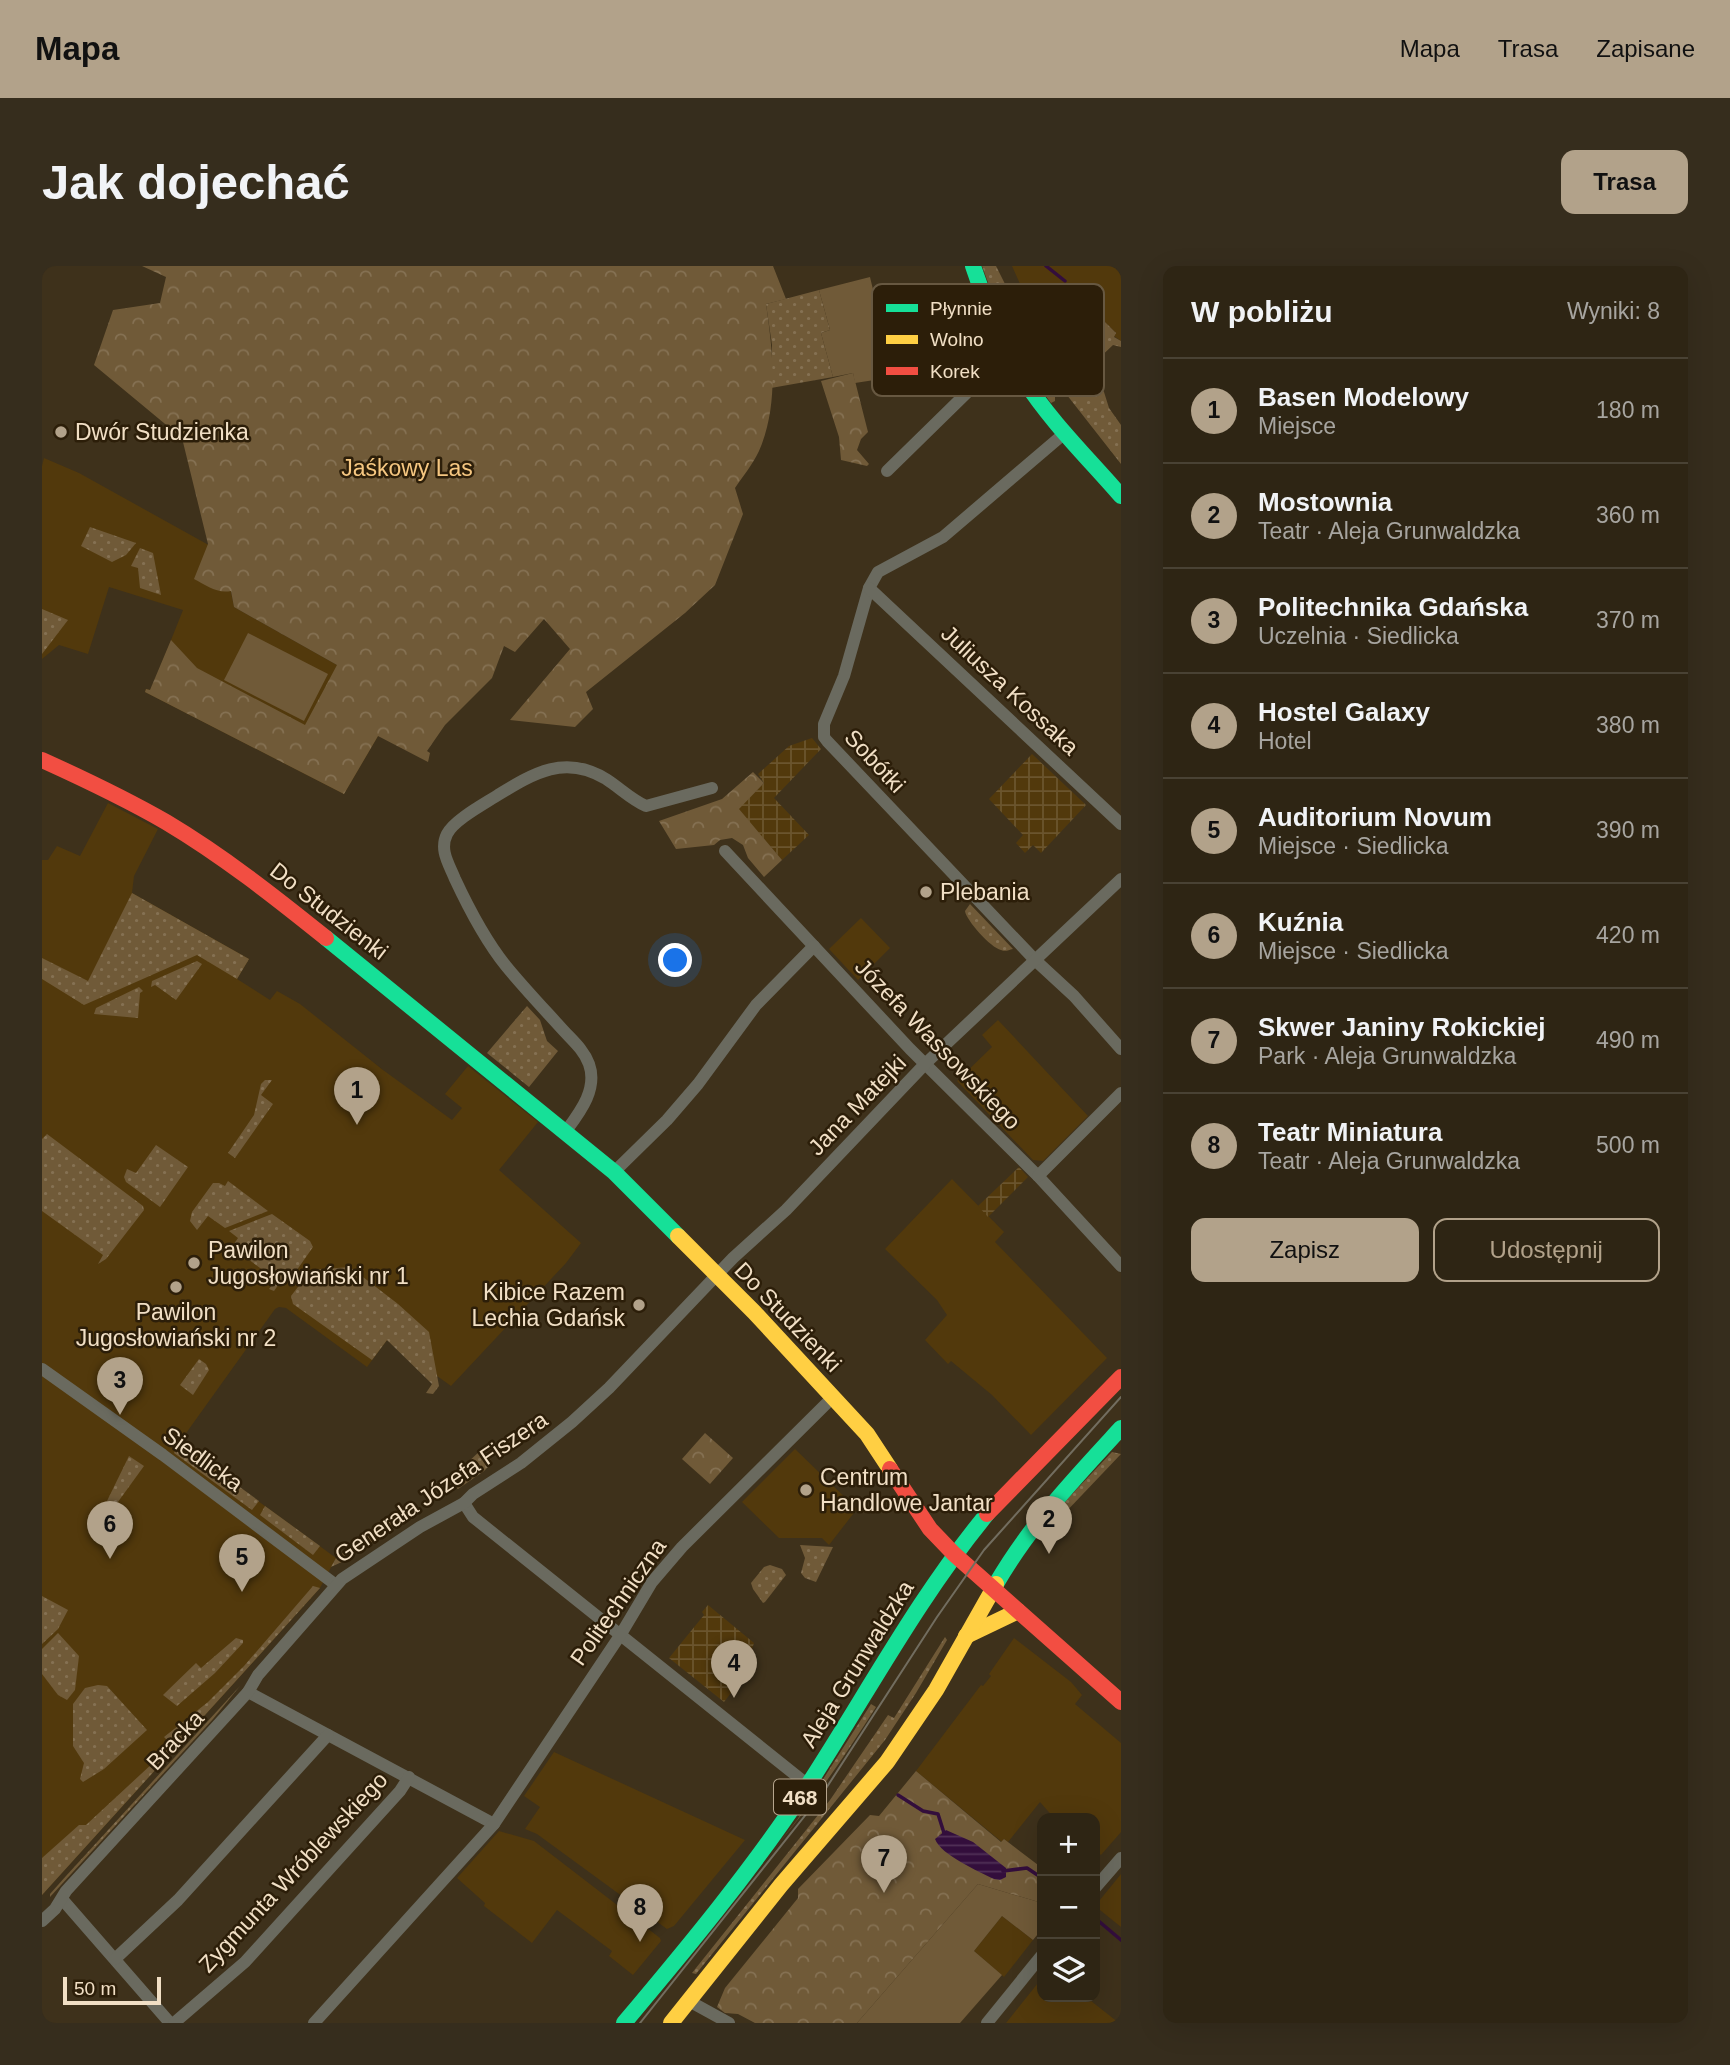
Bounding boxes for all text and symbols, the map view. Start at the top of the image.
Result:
text: Mapa [35,30,119,67]
text: Mapa [1400,35,1460,62]
text: Trasa [1498,35,1558,62]
text: Zapisane [1596,35,1695,62]
button: Trasa [1561,150,1688,214]
text: Jak dojechać [42,155,350,209]
legend [872,284,1104,396]
text: W pobliżu [1191,295,1333,328]
text: Płynnie [930,298,992,319]
text: Wyniki: 8 [1567,298,1660,324]
text: Wolno [930,329,984,350]
text: Korek [930,361,980,382]
text: Basen Modelowy [1258,382,1469,412]
text: 1 [1208,397,1220,423]
text: 180 m [1596,397,1660,423]
text: Miejsce [1258,413,1336,439]
place label: Dwór Studzienka [75,419,249,445]
marker: Dwór Studzienka [53,424,69,440]
park label: Jaśkowy Las [341,455,473,481]
text: Mostownia [1258,487,1392,517]
text: 2 [1208,502,1220,528]
text: 360 m [1596,502,1660,528]
text: Teatr · Aleja Grunwaldzka [1258,518,1520,544]
text: Politechnika Gdańska [1258,592,1528,622]
text: 3 [1208,607,1220,633]
text: 370 m [1596,607,1660,633]
street label: Juliusza Kossaka [936,620,1084,760]
text: Uczelnia · Siedlicka [1258,623,1459,649]
text: Hostel Galaxy [1258,697,1430,727]
text: 4 [1208,712,1220,738]
text: 380 m [1596,712,1660,738]
street label: Sobótki [839,724,911,798]
text: Hotel [1258,728,1312,754]
text: Auditorium Novum [1258,802,1492,832]
text: 5 [1208,817,1220,843]
text: 390 m [1596,817,1660,843]
text: Miejsce · Siedlicka [1258,833,1448,859]
street label: Do Studzienki [265,857,393,965]
place label: Plebania [940,879,1030,905]
marker: Plebania [918,884,934,900]
text: Kuźnia [1258,907,1343,937]
text: 6 [1208,922,1220,948]
text: 420 m [1596,922,1660,948]
text: Miejsce · Siedlicka [1258,938,1448,964]
your location [658,943,692,977]
street label: Józefa Wassowskiego [850,953,1026,1135]
text: Skwer Janiny Rokickiej [1258,1012,1546,1042]
text: 7 [1208,1027,1220,1053]
text: 490 m [1596,1027,1660,1053]
text: Park · Aleja Grunwaldzka [1258,1043,1516,1069]
street label: Jana Matejki [803,1050,911,1160]
pin: 1 [334,1067,380,1125]
text: Teatr Miniatura [1258,1117,1442,1147]
text: 8 [1208,1132,1220,1158]
text: 500 m [1596,1132,1660,1158]
text: Teatr · Aleja Grunwaldzka [1258,1148,1520,1174]
button: Zapisz [1191,1218,1419,1282]
button: Udostępnij [1433,1218,1660,1282]
place label: Pawilon Jugosłowiański nr 1 [208,1237,409,1289]
marker: Pawilon Jugosłowiański nr 1 [186,1255,202,1271]
street label: Do Studzienki [729,1257,847,1377]
marker: Pawilon Jugosłowiański nr 2 [168,1279,184,1295]
place label: Kibice Razem Lechia Gdańsk [472,1279,625,1331]
marker: Kibice Razem Lechia Gdańsk [631,1297,647,1313]
place label: Pawilon Jugosłowiański nr 2 [76,1299,276,1351]
pin: 3 [97,1357,143,1415]
street label: Generała Józefa Fiszera [330,1406,552,1568]
street label: Siedlicka [158,1421,248,1497]
place label: Centrum Handlowe Jantar [820,1464,993,1516]
marker: Centrum Handlowe Jantar [798,1482,814,1498]
pin: 2 [1026,1496,1072,1554]
pin: 6 [87,1501,133,1559]
pin: 5 [219,1534,265,1592]
street label: Politechniczna [565,1534,671,1670]
street label: Aleja Grunwaldzka [795,1576,919,1752]
pin: 4 [711,1640,757,1698]
street label: Bracka [141,1705,209,1775]
street label: Zygmunta Wróblewskiego [193,1767,393,1977]
road number: 468 [774,1780,826,1814]
map controls [1037,1813,1100,2002]
button: + [1037,1813,1100,1876]
pin: 7 [861,1835,907,1893]
button: − [1037,1876,1100,1939]
pin: 8 [617,1884,663,1942]
button: layers [1037,1939,1100,2002]
scale bar [63,1974,161,2006]
text: 50 m [74,1978,116,1999]

